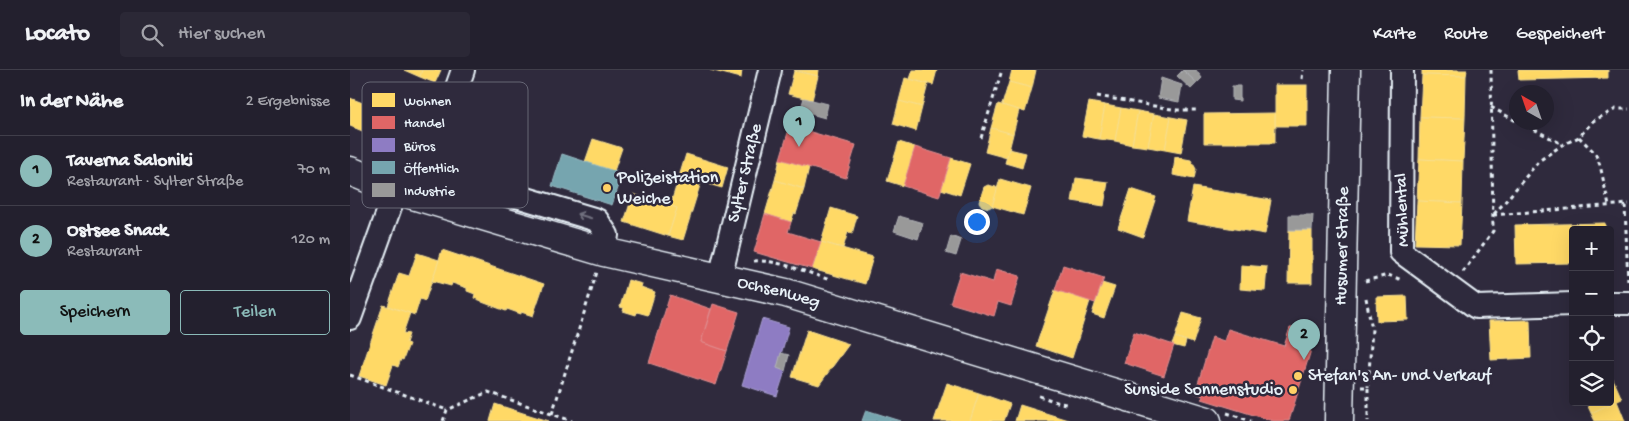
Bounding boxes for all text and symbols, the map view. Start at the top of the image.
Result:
search box [120,12,470,57]
text: Locato [25,20,90,49]
icon: search [138,21,166,49]
text: Hier suchen [178,23,265,46]
text: Karte [1373,24,1416,45]
text: Route [1444,24,1488,45]
text: Gespeichert [1516,24,1604,45]
legend [362,82,528,208]
north arrow [1509,85,1554,130]
text: In der Nähe [20,90,123,115]
text: 2 Ergebnisse [246,93,330,112]
text: Wohnen [404,94,452,111]
pin: 1 [783,106,815,147]
text: Handel [404,116,445,133]
street label: Sylter Straße [723,121,767,224]
text: Büros [403,139,436,156]
text: Taverna Saloniki [67,150,193,173]
text: 1 [33,161,39,180]
text: 70 m [297,161,330,180]
text: Öffentlich [404,161,459,178]
place label: Polizeistation Weiche [616,168,719,210]
text: Restaurant · Sylter Straße [67,173,243,192]
street label: Mühlental [1391,173,1415,247]
marker: Polizeistation Weiche [601,182,613,194]
text: Industrie [404,184,456,201]
street label: Husumer Straße [1331,186,1354,306]
your location [964,209,990,235]
one-way arrow [577,210,593,220]
text: Ostsee Snack [67,220,168,243]
map controls [1569,226,1614,406]
button: + [1569,226,1614,271]
text: 2 [32,231,40,250]
text: 120 m [291,231,330,250]
text: Restaurant [67,243,141,262]
button: − [1569,271,1614,316]
street label: Ochsenweg [735,272,822,313]
button: Speichern [20,290,170,335]
button: Teilen [180,290,330,335]
button: locate [1569,316,1614,361]
pin: 2 [1288,319,1320,360]
button: layers [1569,361,1614,406]
place label: Stefan's An- und Verkauf [1308,366,1493,387]
marker: Stefan's An- und Verkauf [1292,370,1304,382]
place label: Sunside Sonnenstudio [1124,380,1283,401]
marker: Sunside Sonnenstudio [1287,384,1299,396]

